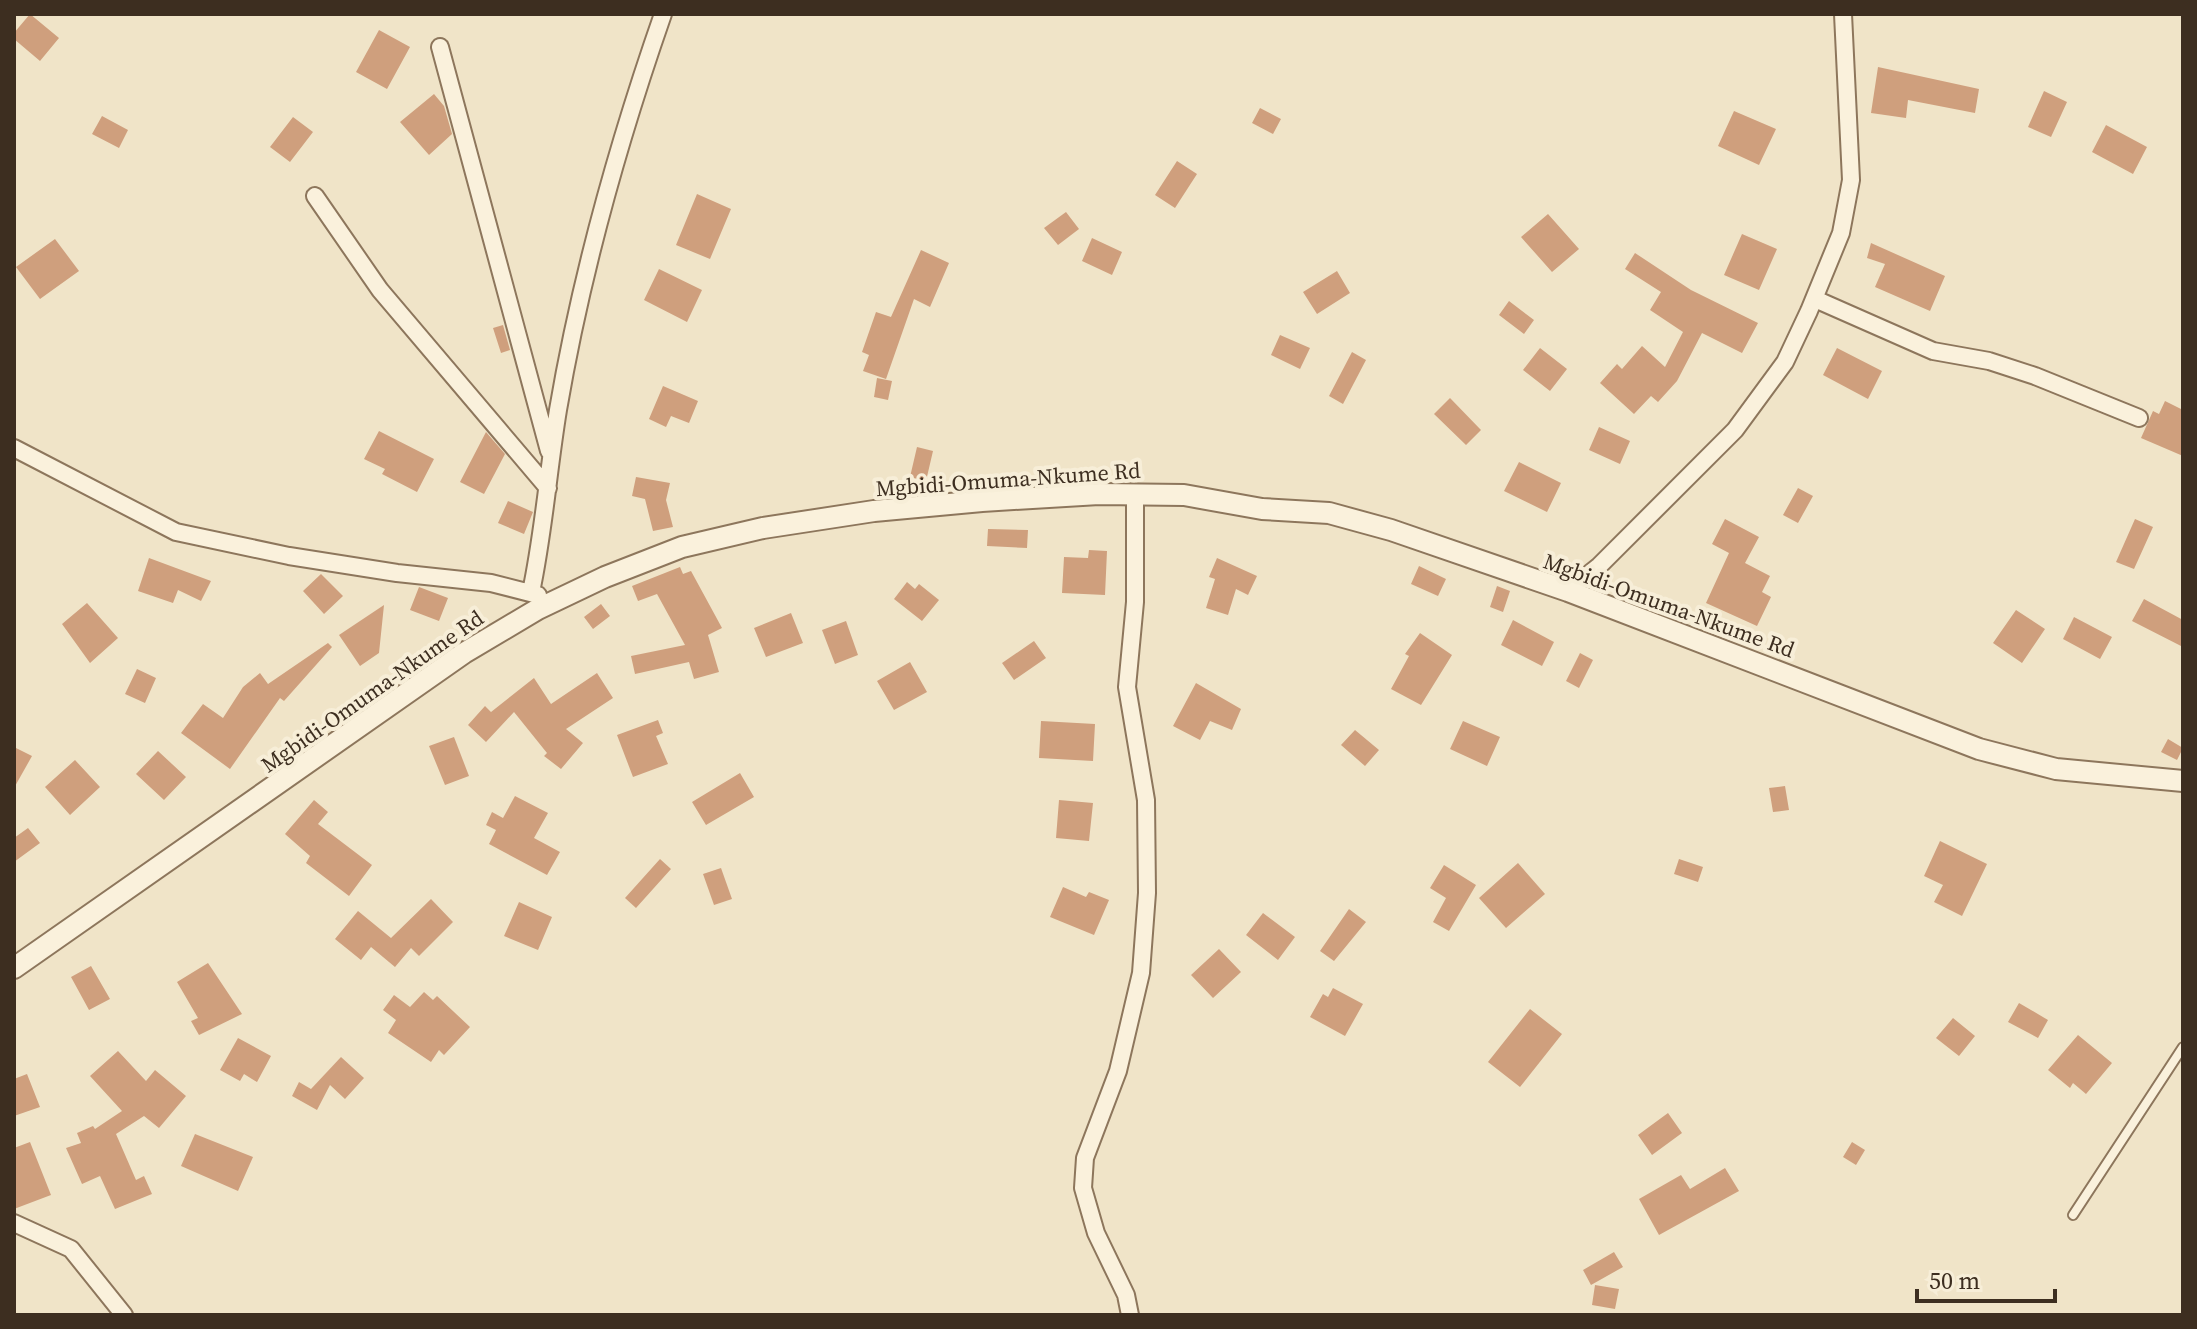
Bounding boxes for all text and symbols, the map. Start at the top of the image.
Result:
street label: Mgbidi-Omuma-Nkume Rd [875,455,1142,503]
street label: Mgbidi-Omuma-Nkume Rd [1539,546,1799,665]
street label: Mgbidi-Omuma-Nkume Rd [255,602,490,779]
scale bar [1917,1253,2055,1303]
text: 50 m [1929,1264,1980,1297]

